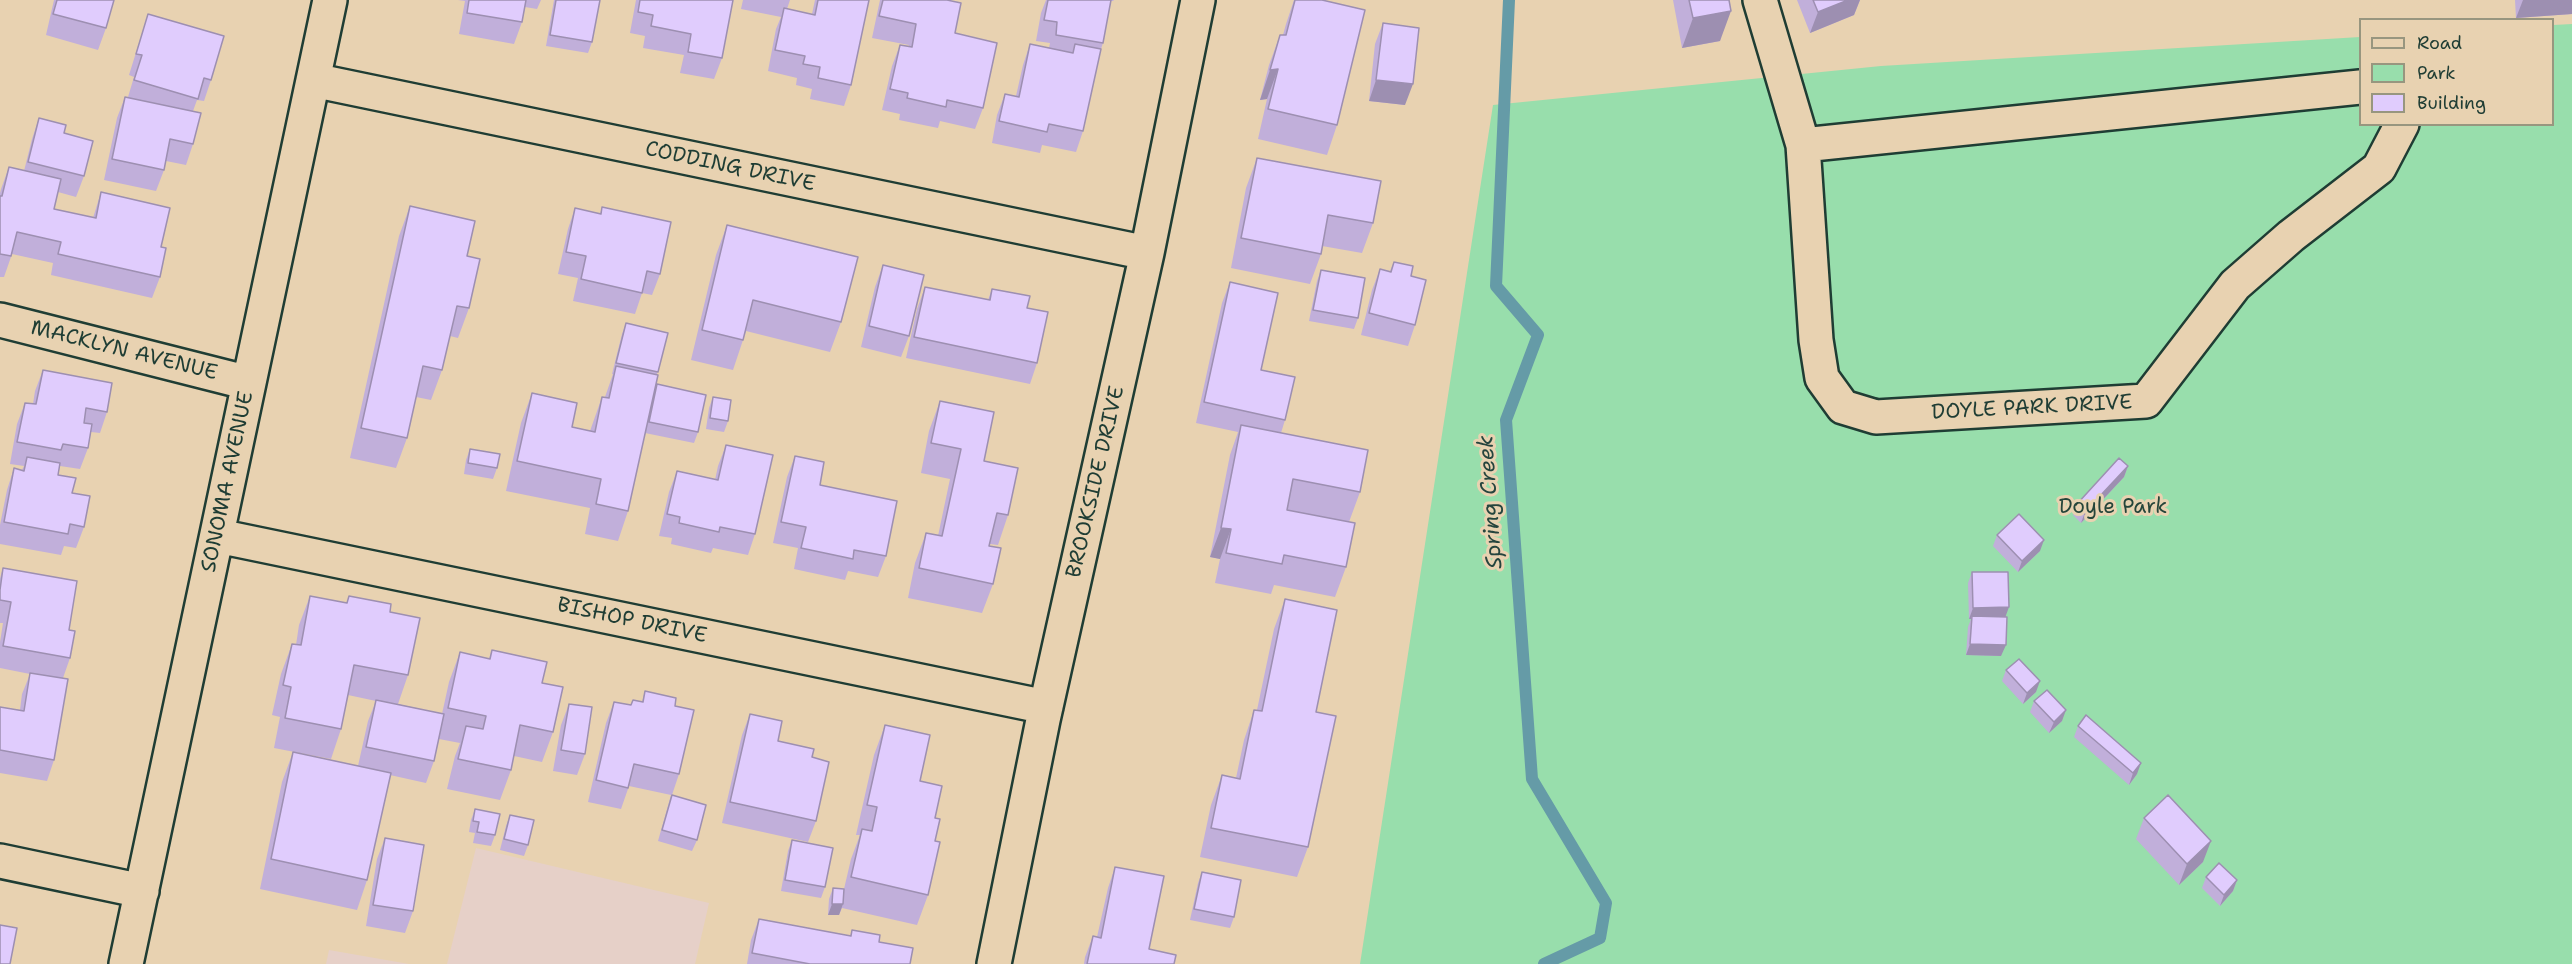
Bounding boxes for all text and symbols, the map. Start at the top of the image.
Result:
legend [2359,18,2554,126]
text: Road [2417,31,2462,55]
text: Park [2417,61,2456,85]
text: Building [2417,91,2486,115]
street label: CODDING DRIVE [643,137,817,197]
street label: MACKLYN AVENUE [28,316,220,386]
street label: BROOKSIDE DRIVE [1062,384,1130,580]
street label: SONOMA AVENUE [197,389,259,575]
street label: DOYLE PARK DRIVE [1931,390,2133,426]
water label: Spring Creek [1473,434,1509,570]
park label: Doyle Park [2059,495,2167,521]
street label: BISHOP DRIVE [555,593,709,649]

